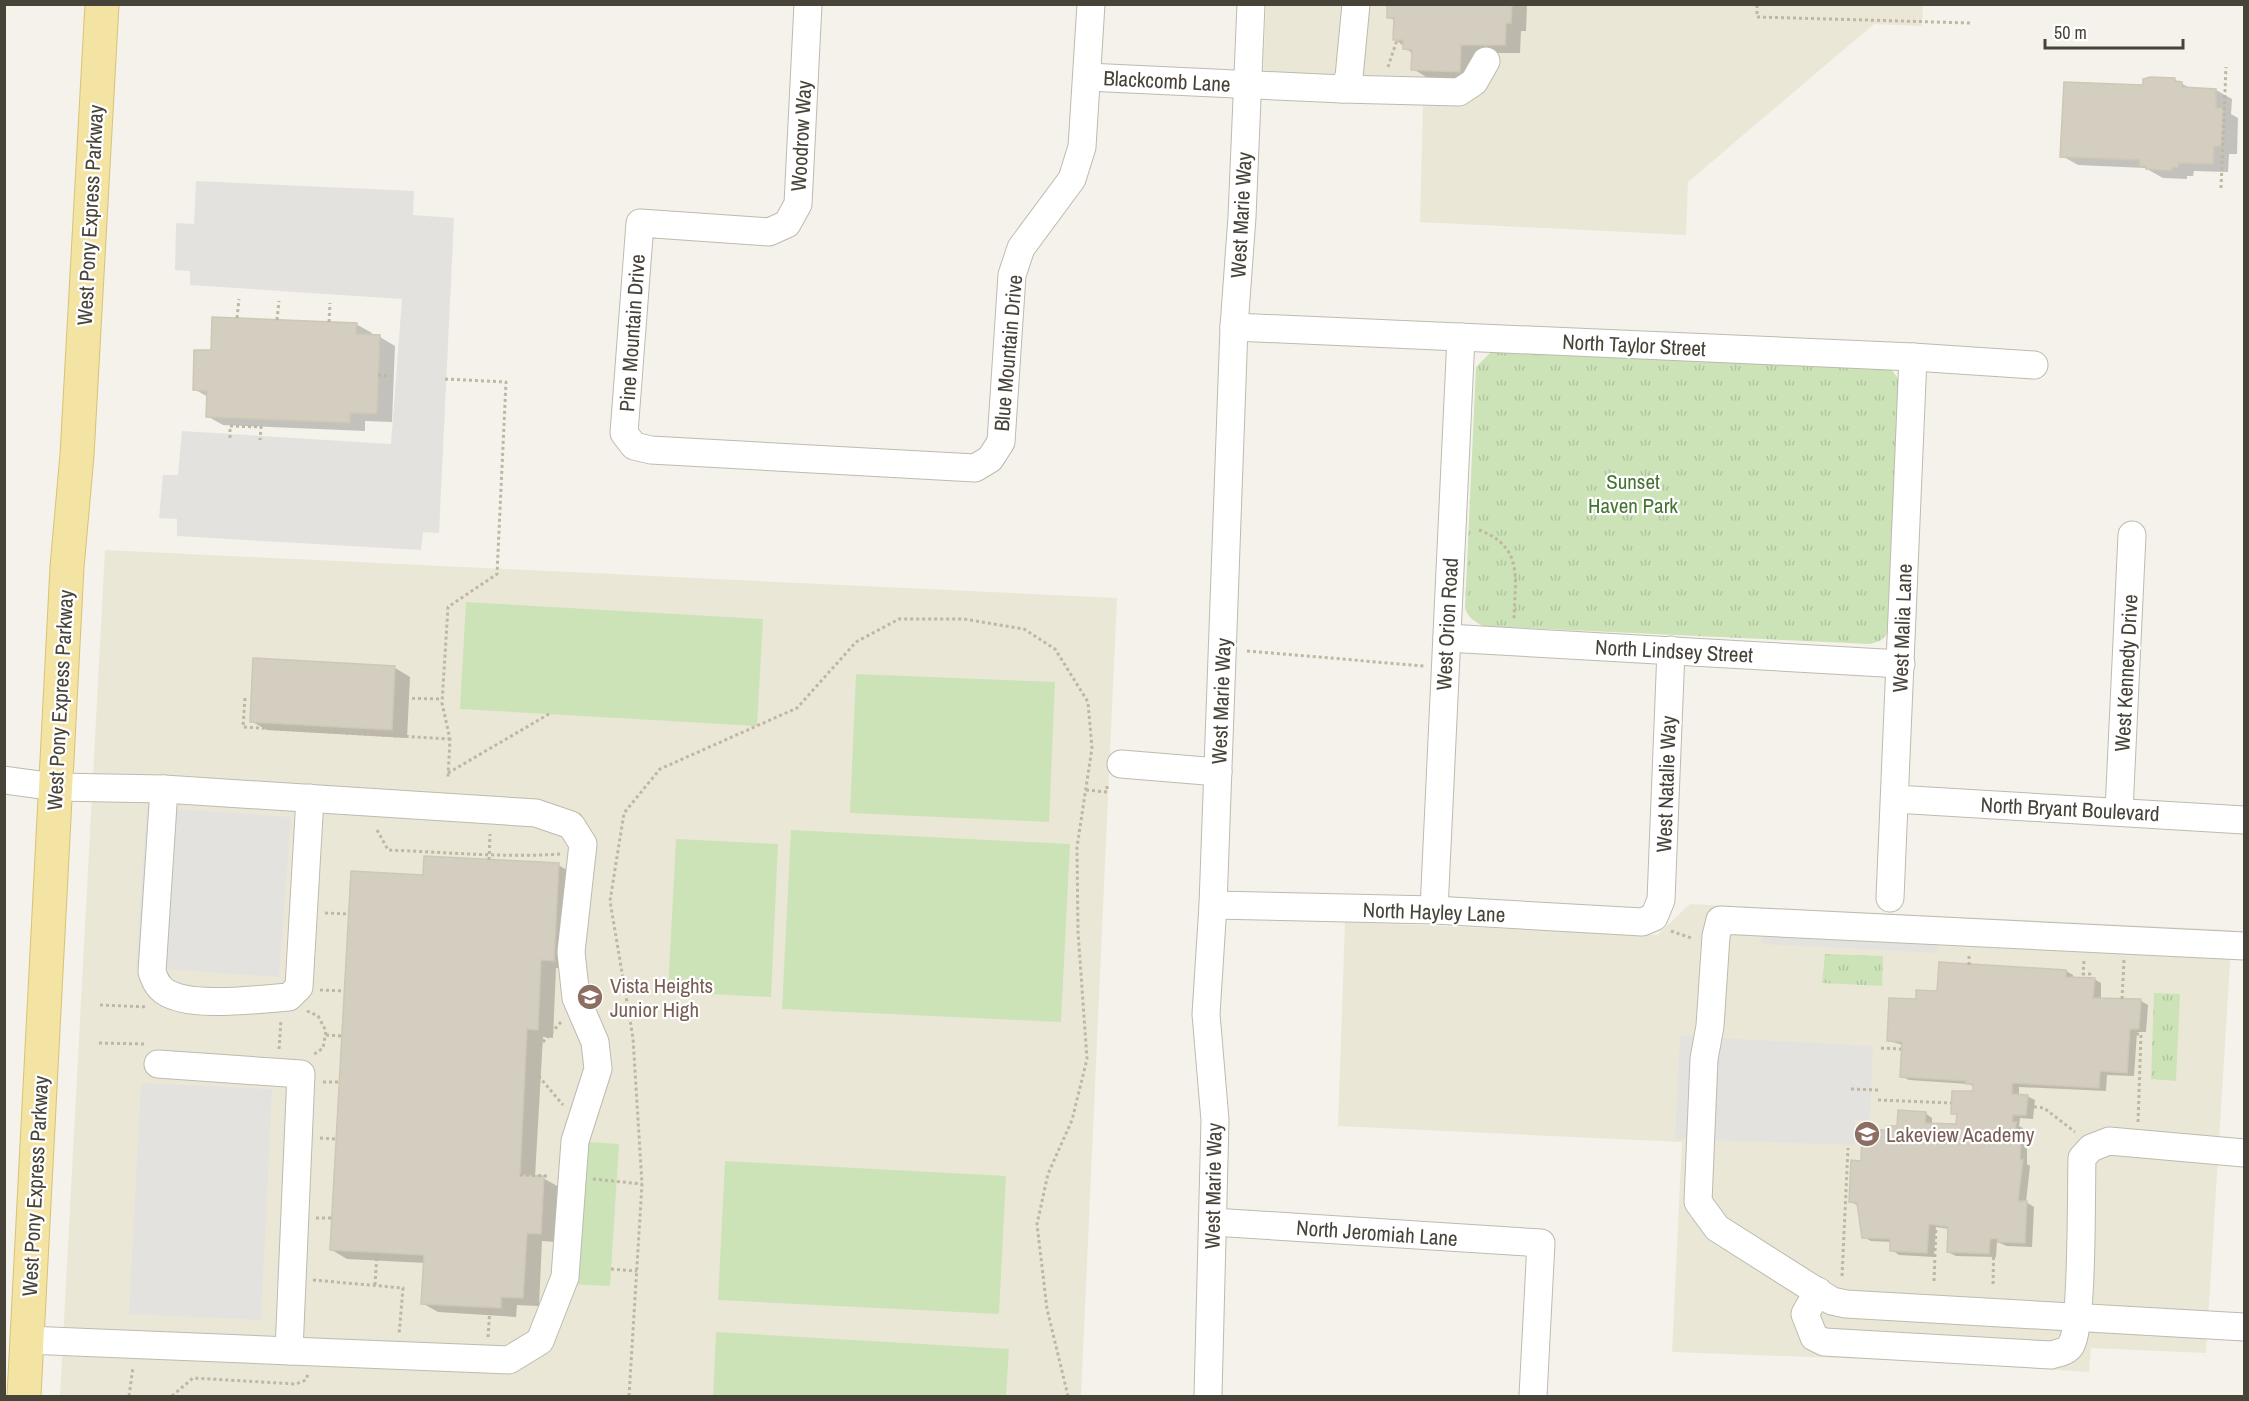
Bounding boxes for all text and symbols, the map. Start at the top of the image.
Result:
scale bar [2045,12,2183,50]
text: 50 m [2054,20,2087,45]
street label: Blackcomb Lane [1103,63,1231,99]
street label: Woodrow Way [784,79,818,192]
street label: West Pony Express Parkway [70,104,110,326]
street label: West Marie Way [1223,151,1259,279]
street label: Pine Mountain Drive [612,253,652,413]
street label: Blue Mountain Drive [987,274,1029,432]
street label: North Taylor Street [1562,327,1707,363]
park label: Sunset Haven Park [1588,467,1678,520]
street label: West Orion Road [1429,557,1465,691]
street label: West Malia Lane [1885,563,1919,693]
street label: West Pony Express Parkway [40,589,80,811]
street label: West Kennedy Drive [2107,594,2145,752]
street label: North Lindsey Street [1594,632,1754,670]
street label: West Marie Way [1204,637,1238,765]
street label: West Natalie Way [1649,715,1683,853]
street label: North Bryant Boulevard [1980,790,2160,828]
street label: North Hayley Lane [1362,895,1506,929]
place label: Vista Heights Junior High [610,971,713,1024]
school or university icon: Vista Heights Junior High [575,982,605,1012]
street label: West Pony Express Parkway [15,1075,55,1297]
school or university icon: Lakeview Academy [1852,1119,1882,1149]
place label: Lakeview Academy [1886,1120,2035,1149]
street label: West Marie Way [1197,1122,1229,1249]
street label: North Jeromiah Lane [1295,1213,1459,1253]

